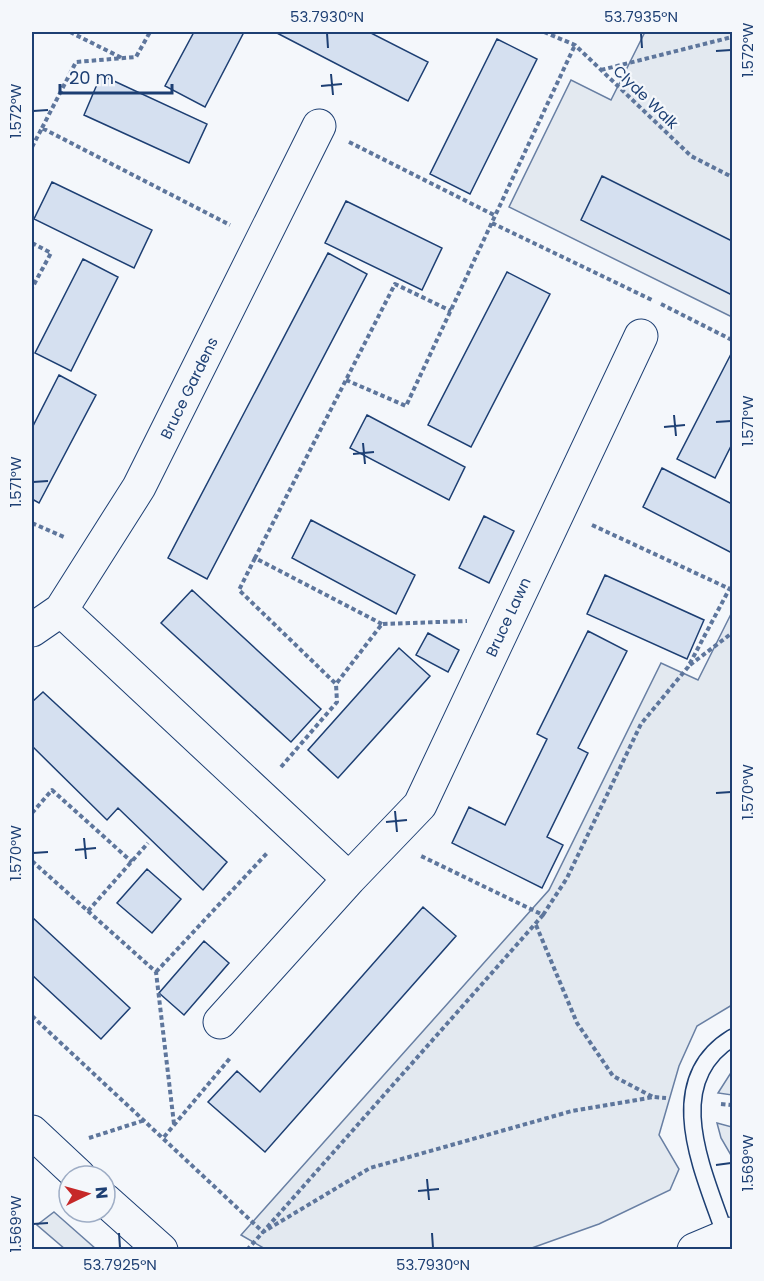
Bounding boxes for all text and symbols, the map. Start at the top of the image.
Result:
text: 53.7930°N [290,6,364,27]
text: 53.7935°N [604,6,678,27]
text: 1.572°W [737,22,758,77]
scale bar [60,57,172,95]
street label: Clyde Walk [609,60,683,134]
text: 20 m [69,65,114,90]
text: 1.572°W [5,83,26,138]
street label: Bruce Gardens [155,333,223,443]
text: 1.571°W [737,395,758,447]
text: 1.571°W [5,456,26,508]
street label: Bruce Lawn [480,574,536,660]
text: 1.570°W [737,764,758,820]
text: 1.570°W [5,825,26,881]
text: 1.569°W [737,1134,758,1192]
north arrow [57,1164,117,1224]
text: N [89,1186,113,1200]
text: 1.569°W [5,1195,26,1253]
text: 53.7925°N [83,1254,157,1275]
text: 53.7930°N [396,1254,470,1275]

